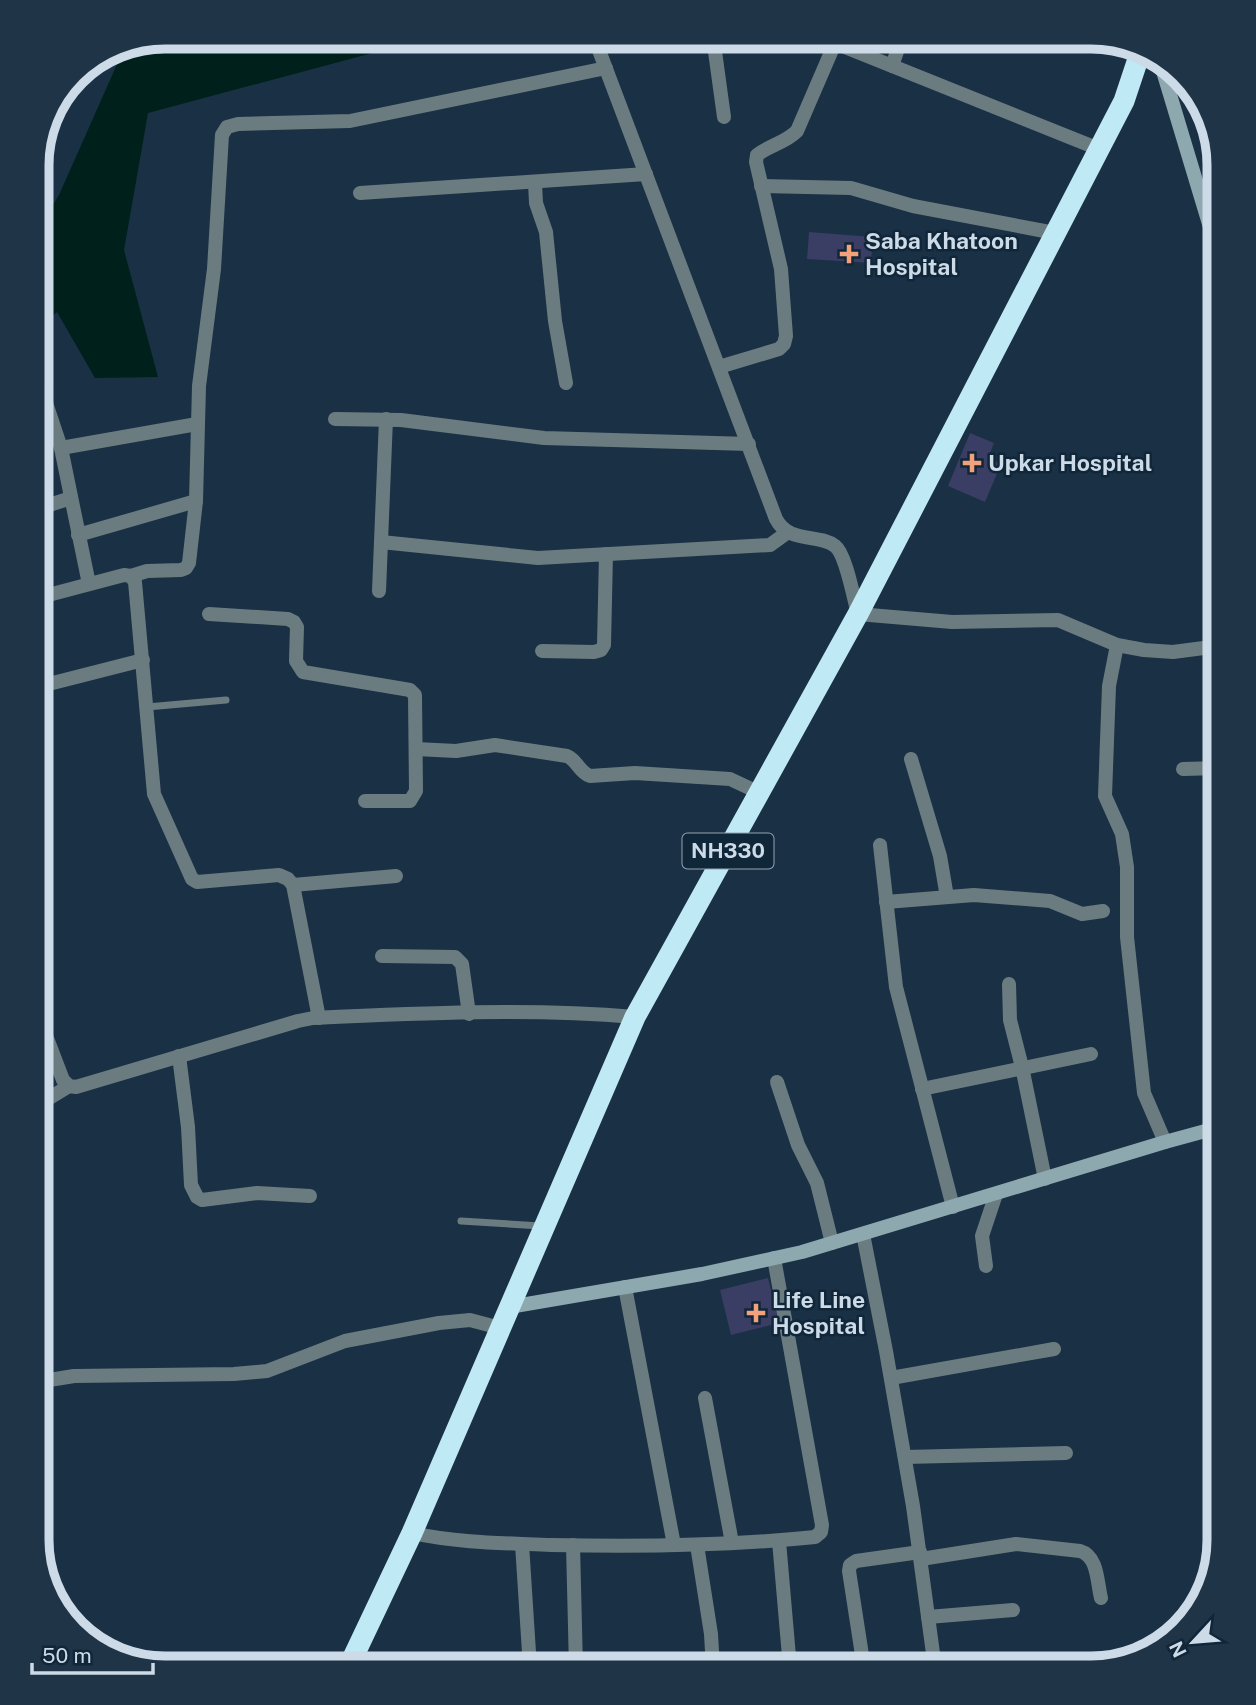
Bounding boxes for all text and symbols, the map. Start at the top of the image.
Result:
place label: Saba Khatoon Hospital [865,227,1018,280]
marker: Saba Khatoon Hospital [839,244,859,264]
place label: Upkar Hospital [988,449,1152,476]
marker: Upkar Hospital [962,453,982,473]
road number: NH330 [682,834,774,868]
place label: Life Line Hospital [772,1286,865,1339]
marker: Life Line Hospital [746,1303,766,1323]
north arrow [1158,1607,1228,1677]
scale bar [32,1632,152,1676]
text: N [1165,1638,1191,1661]
text: 50 m [42,1643,92,1668]

